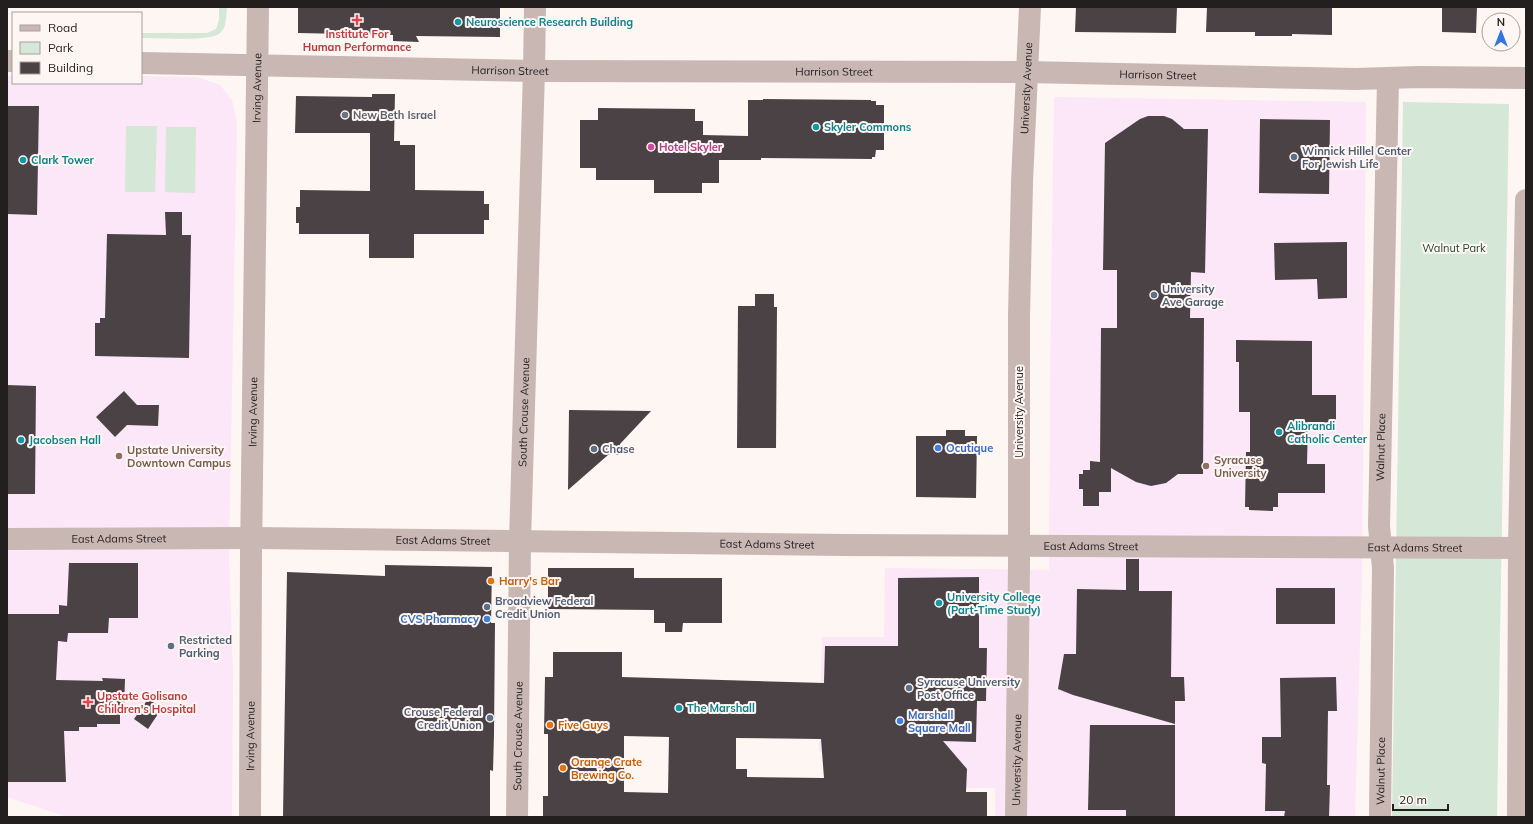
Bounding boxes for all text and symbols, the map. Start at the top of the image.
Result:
legend [12,12,142,84]
north arrow [1481,12,1521,52]
marker: Institute For Human Performance [351,14,363,26]
place label: Neuroscience Research Building [466,15,633,29]
text: N [1497,15,1505,29]
marker: Neuroscience Research Building [453,17,463,27]
text: Road [48,20,77,35]
place label: Institute For Human Performance [303,27,411,54]
text: Park [48,40,74,55]
street label: University Avenue [1017,42,1035,134]
street label: Irving Avenue [250,53,264,123]
text: Building [48,60,93,75]
street label: Harrison Street [471,63,549,78]
street label: Harrison Street [795,65,873,79]
street label: Harrison Street [1119,67,1197,83]
place label: New Beth Israel [353,108,436,122]
marker: New Beth Israel [340,110,350,120]
place label: Skyler Commons [824,120,912,134]
marker: Skyler Commons [811,122,821,132]
place label: Hotel Skyler [659,140,723,154]
marker: Hotel Skyler [646,142,656,152]
place label: Winnick Hillel Center For Jewish Life [1302,144,1412,171]
marker: Winnick Hillel Center For Jewish Life [1289,152,1299,162]
place label: Clark Tower [31,153,95,167]
marker: Clark Tower [18,155,28,165]
park label: Walnut Park [1422,241,1486,255]
place label: University Ave Garage [1162,282,1224,309]
marker: University Ave Garage [1149,290,1159,300]
street label: South Crouse Avenue [515,357,532,467]
street label: University Avenue [1012,366,1026,458]
street label: Irving Avenue [245,377,260,447]
street label: Walnut Place [1373,413,1388,481]
place label: Alibrandi Catholic Center [1287,419,1368,446]
marker: Alibrandi Catholic Center [1274,427,1284,437]
place label: Jacobsen Hall [29,433,101,447]
marker: Jacobsen Hall [16,435,26,445]
place label: Ocutique [946,441,993,455]
place label: Chase [602,442,635,456]
place label: Upstate University Downtown Campus [127,443,231,470]
marker: Ocutique [933,443,943,453]
marker: Chase [589,444,599,454]
marker: Upstate University Downtown Campus [114,451,124,461]
place label: Syracuse University [1214,453,1266,480]
marker: Syracuse University [1201,461,1211,471]
street label: East Adams Street [72,531,167,546]
street label: East Adams Street [395,533,491,548]
street label: East Adams Street [719,537,815,552]
street label: East Adams Street [1043,539,1139,553]
street label: East Adams Street [1367,540,1463,555]
place label: Harry's Bar [499,574,560,588]
marker: Harry's Bar [486,576,496,586]
place label: University College (Part-Time Study) [947,590,1041,617]
place label: Broadview Federal Credit Union [495,594,594,621]
marker: University College (Part-Time Study) [934,598,944,608]
marker: Broadview Federal Credit Union [482,602,492,612]
place label: CVS Pharmacy [400,612,479,626]
marker: CVS Pharmacy [482,614,492,624]
place label: Restricted Parking [179,633,232,660]
marker: Restricted Parking [166,641,176,651]
place label: Syracuse University Post Office [917,675,1020,702]
street label: South Crouse Avenue [510,681,525,791]
marker: Syracuse University Post Office [904,683,914,693]
place label: Upstate Golisano Children's Hospital [97,689,196,716]
marker: Upstate Golisano Children's Hospital [82,696,94,708]
street label: Irving Avenue [243,701,257,771]
place label: The Marshall [687,701,755,715]
marker: The Marshall [674,703,684,713]
place label: Crouse Federal Credit Union [404,705,482,732]
place label: Marshall Square Mall [908,708,971,735]
marker: Crouse Federal Credit Union [485,713,495,723]
street label: University Avenue [1009,714,1024,806]
marker: Marshall Square Mall [895,716,905,726]
place label: Five Guys [558,718,609,732]
marker: Five Guys [545,720,555,730]
street label: Walnut Place [1373,737,1388,805]
place label: Orange Crate Brewing Co. [571,755,642,782]
marker: Orange Crate Brewing Co. [558,763,568,773]
scale bar [1393,786,1448,812]
text: 20 m [1399,792,1427,807]

